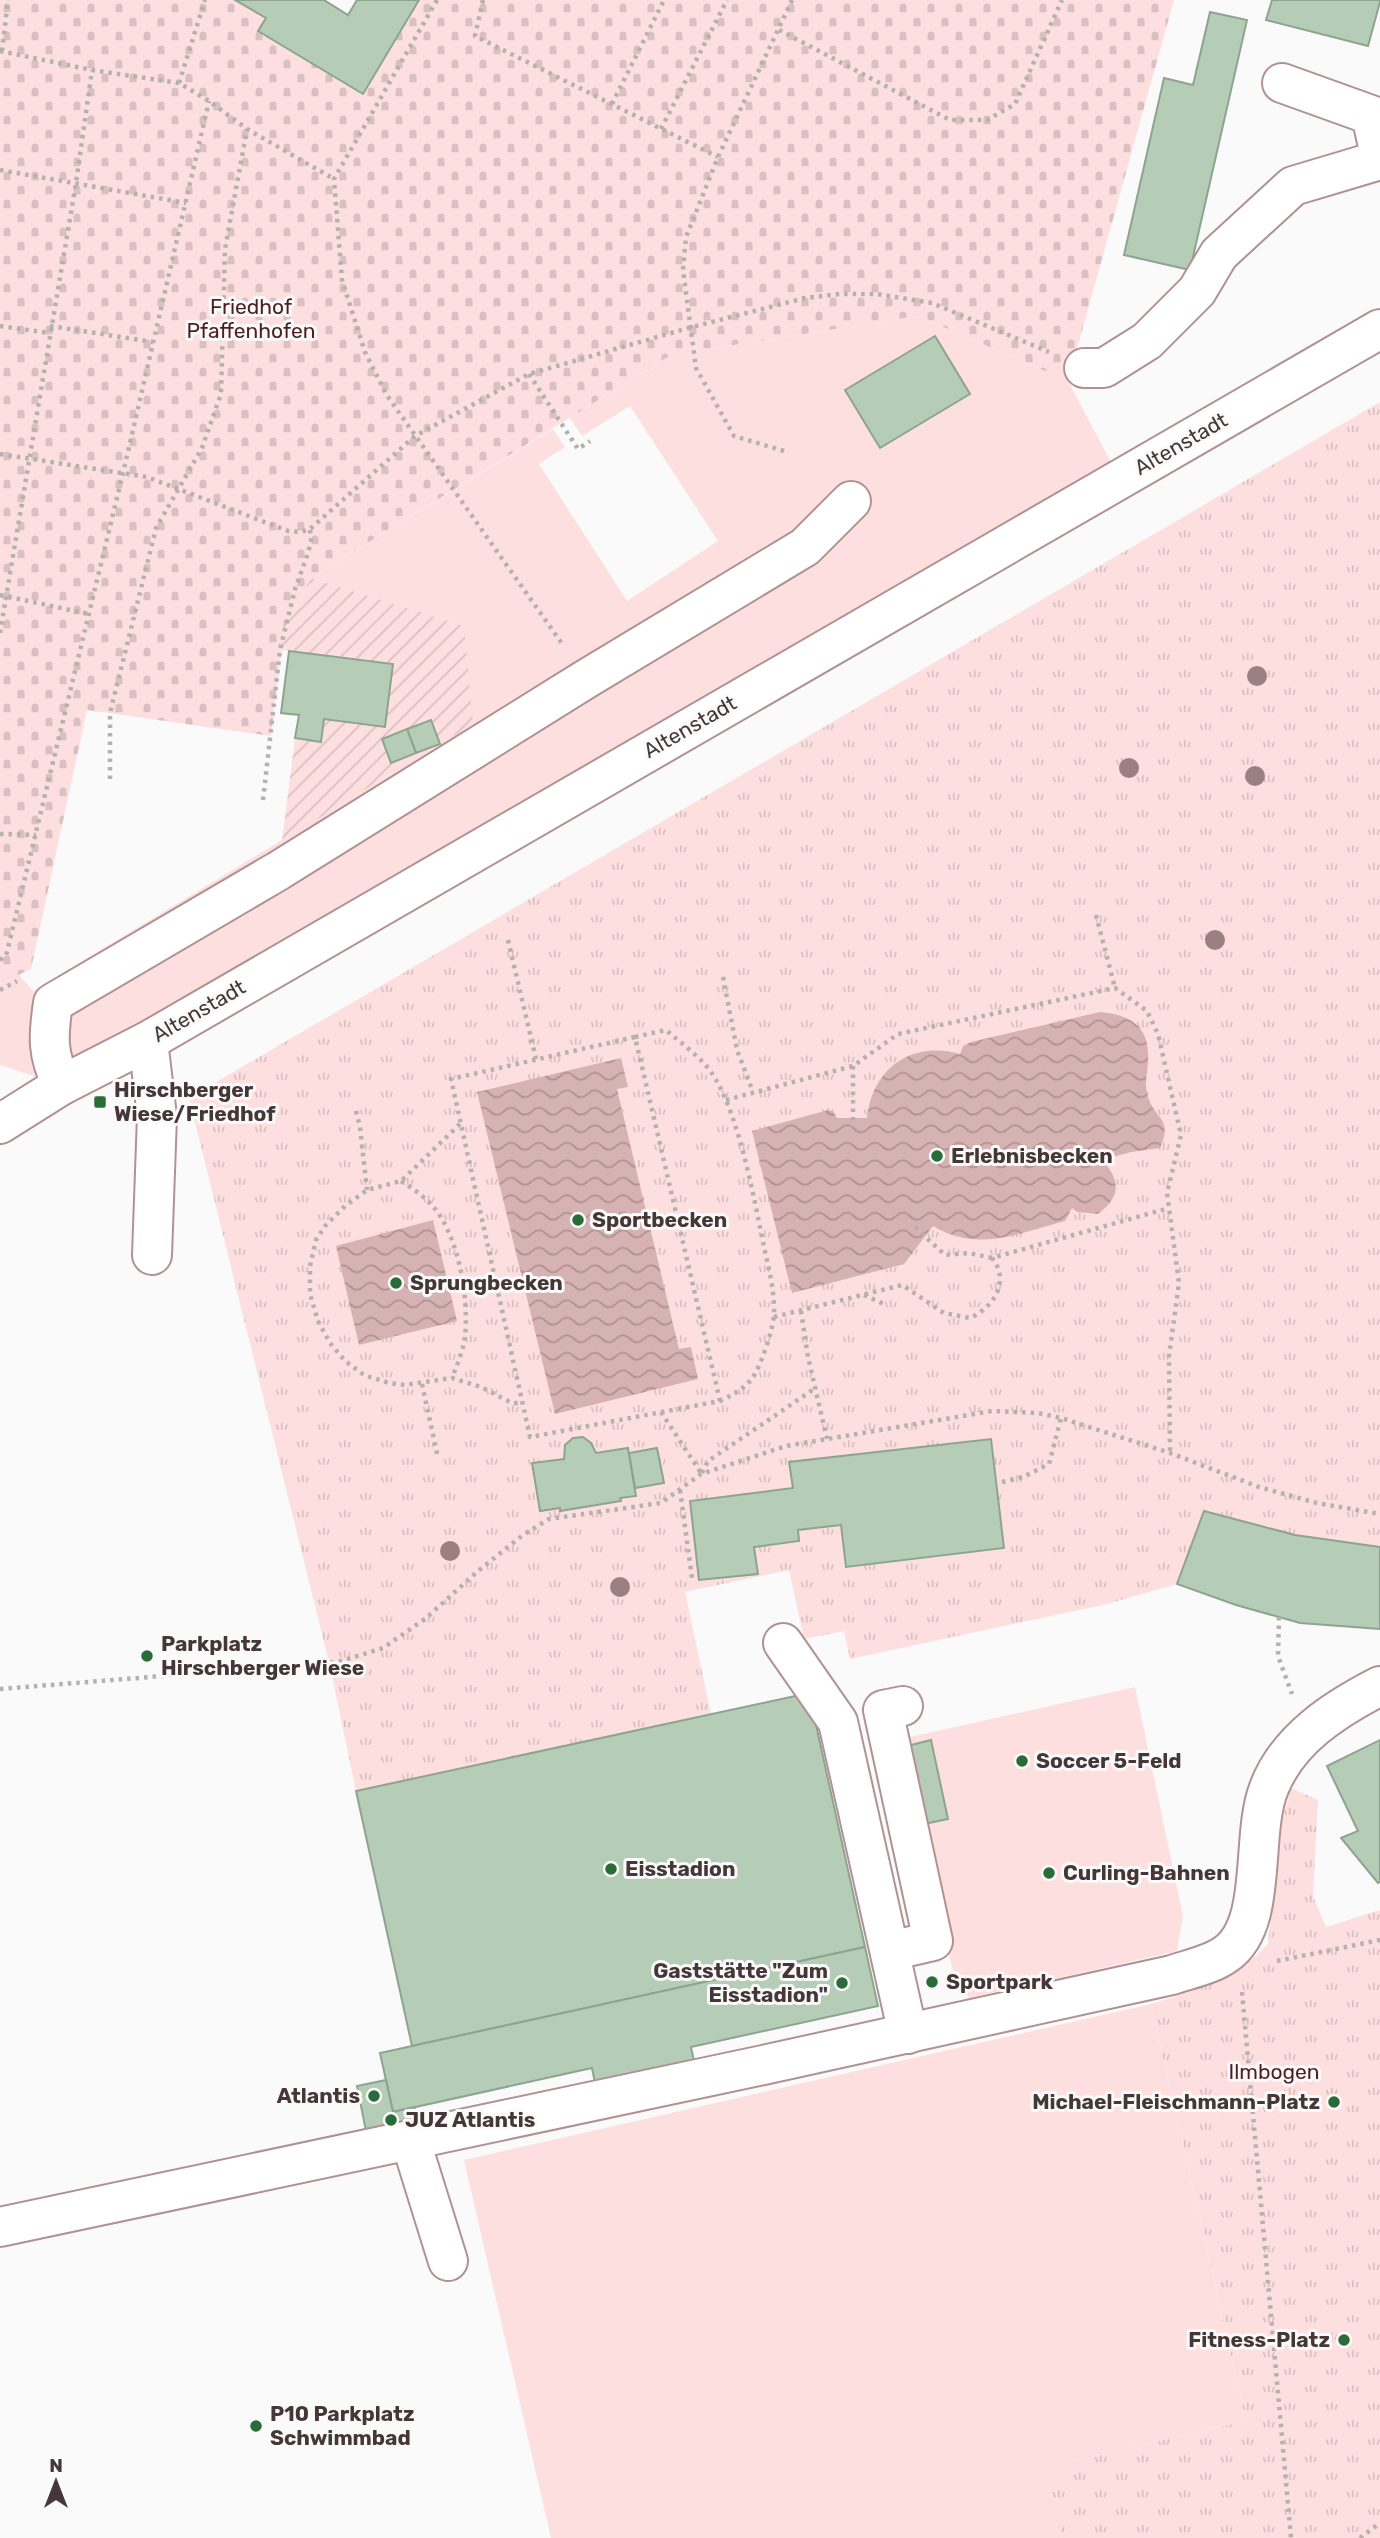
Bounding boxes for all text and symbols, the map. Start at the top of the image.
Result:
park label: Friedhof Pfaffenhofen [187,294,315,343]
street label: Altenstadt [1130,407,1232,480]
street label: Altenstadt [639,690,741,763]
street label: Altenstadt [148,974,250,1047]
place label: Hirschberger Wiese/Friedhof [114,1077,276,1126]
marker: Hirschberger Wiese/Friedhof [92,1094,108,1110]
place label: Erlebnisbecken [951,1143,1113,1168]
marker: Erlebnisbecken [929,1148,945,1164]
place label: Sportbecken [592,1207,727,1232]
marker: Sportbecken [570,1212,586,1228]
place label: Sprungbecken [410,1270,563,1295]
marker: Sprungbecken [388,1275,404,1291]
place label: Parkplatz Hirschberger Wiese [161,1631,364,1680]
marker: Parkplatz Hirschberger Wiese [139,1648,155,1664]
place label: Soccer 5-Feld [1036,1748,1182,1773]
marker: Soccer 5-Feld [1014,1753,1030,1769]
place label: Eisstadion [625,1856,735,1881]
place label: Curling-Bahnen [1063,1860,1230,1885]
marker: Eisstadion [603,1861,619,1877]
marker: Curling-Bahnen [1041,1865,1057,1881]
place label: Gaststätte "Zum Eisstadion" [653,1958,828,2007]
place label: Sportpark [946,1969,1054,1994]
marker: Sportpark [924,1974,940,1990]
marker: Gaststätte "Zum Eisstadion" [834,1975,850,1991]
park label: Ilmbogen [1228,2059,1320,2084]
place label: Atlantis [277,2083,360,2108]
marker: Atlantis [366,2088,382,2104]
place label: Michael-Fleischmann-Platz [1032,2089,1320,2114]
marker: Michael-Fleischmann-Platz [1326,2094,1342,2110]
place label: JUZ Atlantis [405,2107,535,2132]
marker: JUZ Atlantis [383,2112,399,2128]
place label: Fitness-Platz [1188,2327,1330,2352]
marker: Fitness-Platz [1336,2332,1352,2348]
place label: P10 Parkplatz Schwimmbad [270,2401,415,2450]
marker: P10 Parkplatz Schwimmbad [248,2418,264,2434]
north arrow [21,2447,91,2517]
text: N [49,2454,63,2477]

